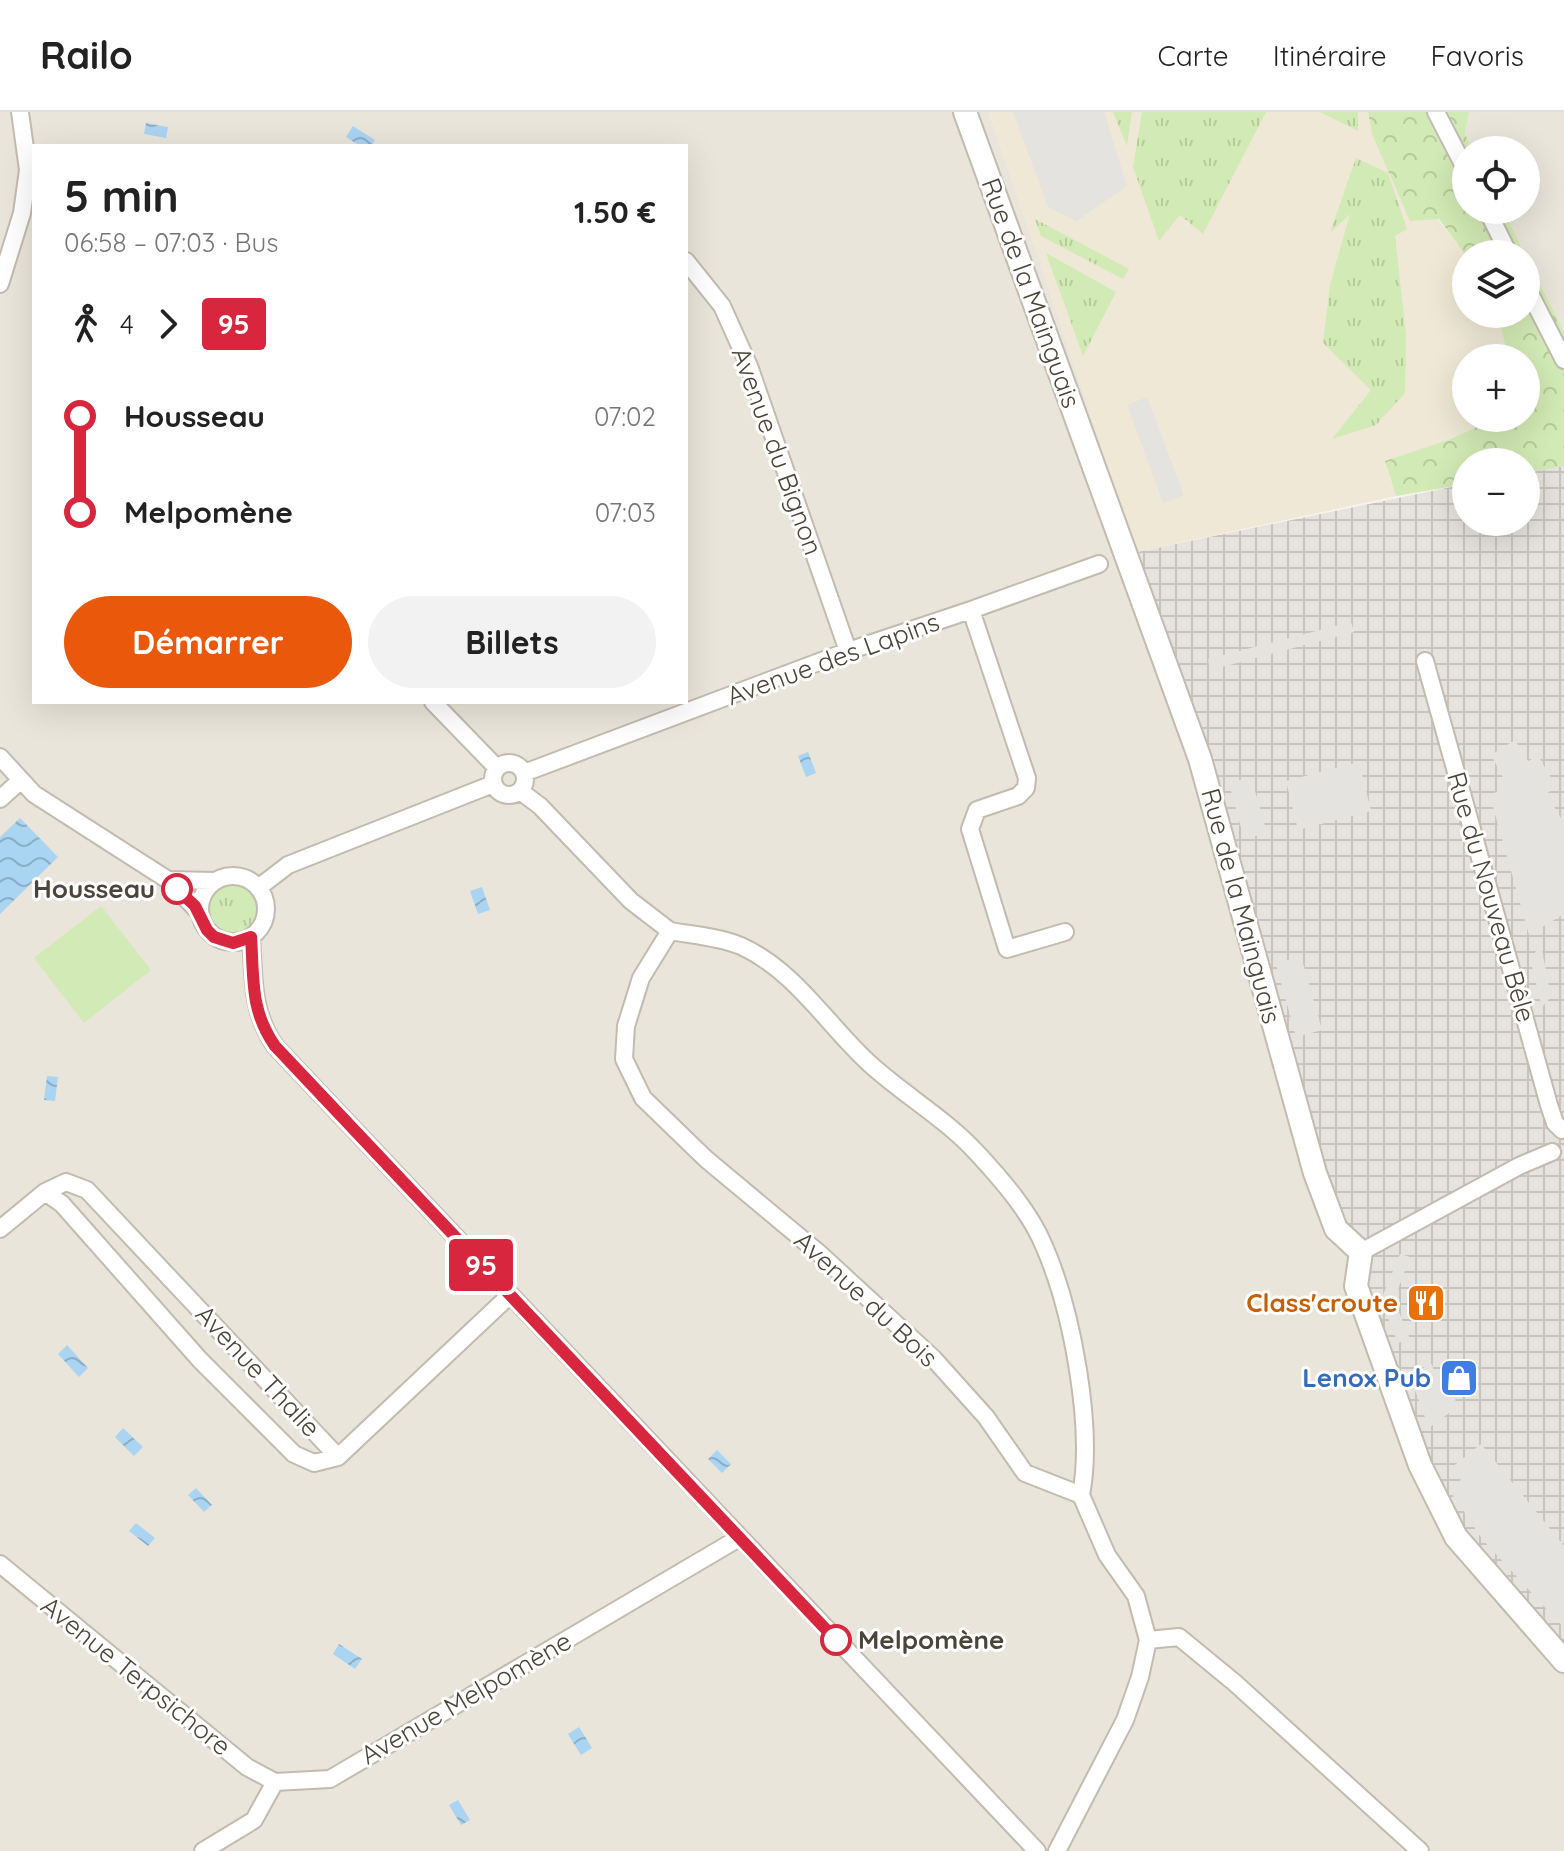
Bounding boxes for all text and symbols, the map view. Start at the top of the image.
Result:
text: Railo [40,31,133,79]
text: Carte [1157,38,1229,73]
text: Itinéraire [1273,38,1387,73]
text: Favoris [1431,38,1524,73]
map controls [1452,136,1540,536]
button: locate [1452,136,1540,224]
text: 5 min [64,168,179,223]
street label: Rue de la Mainguais [975,173,1088,412]
text: 1.50 € [574,193,656,231]
text: 06:58 – 07:03 · Bus [64,226,279,259]
button: layers [1452,240,1540,328]
icon: walk [64,302,108,346]
icon: forward [146,302,190,346]
text: 95 [218,306,250,341]
text: 4 [120,308,134,341]
street label: Avenue du Bignon [725,342,830,559]
button: + [1452,344,1540,432]
text: Housseau [124,397,265,435]
text: 07:02 [594,400,656,433]
button: − [1452,448,1540,536]
text: Melpomène [124,493,293,531]
text: 07:03 [595,496,656,529]
button: Démarrer [64,596,352,688]
button: Billets [368,596,656,688]
street label: Avenue des Lapins [722,605,944,712]
street label: Rue du Nouveau Bêle [1440,768,1543,1026]
street label: Rue de la Mainguais [1194,785,1289,1027]
place label: Housseau [33,872,155,905]
marker: Housseau [162,874,192,904]
street label: Avenue du Bois [788,1224,945,1374]
line badge: 95 [445,1239,517,1291]
text: 95 [465,1247,497,1282]
restaurant icon: Class'croute [1405,1282,1447,1324]
place label: Class'croute [1246,1286,1398,1319]
street label: Avenue Thalie [189,1298,328,1444]
shop icon: Lenox Pub [1438,1357,1480,1399]
place label: Lenox Pub [1302,1361,1431,1394]
street label: Avenue Terpsichore [35,1589,238,1762]
place label: Melpomène [858,1623,1004,1656]
street label: Avenue Melpomène [355,1624,577,1771]
marker: Melpomène [821,1625,851,1655]

